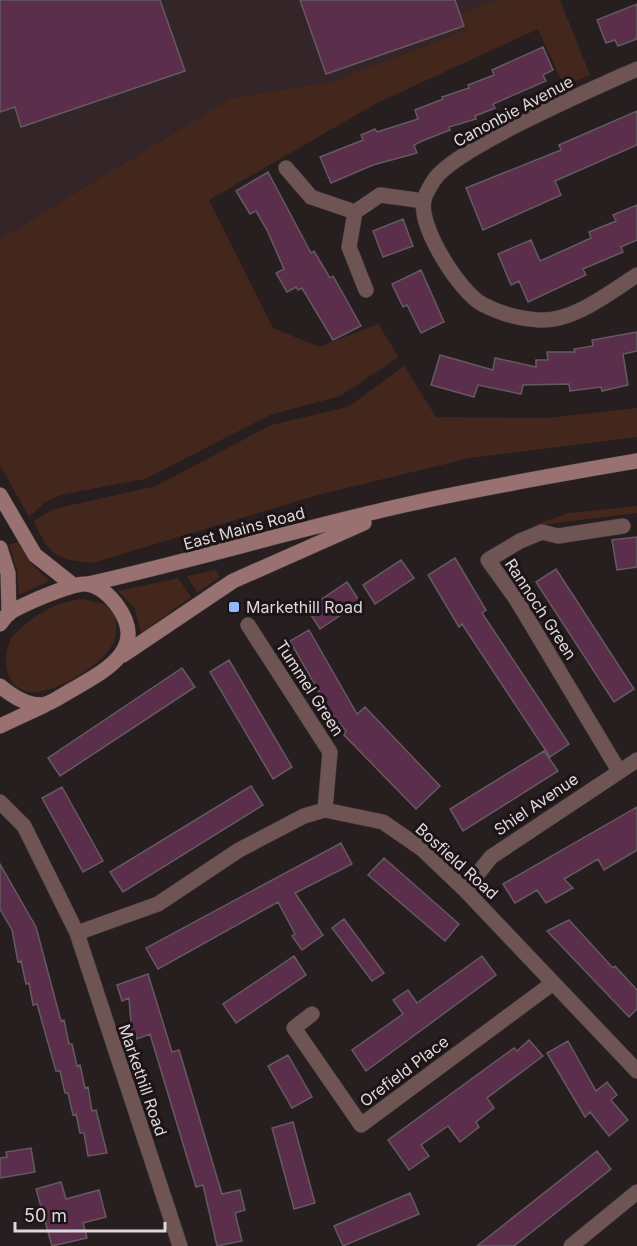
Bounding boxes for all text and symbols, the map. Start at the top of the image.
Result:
street label: Canonbie Avenue [450,71,576,151]
street label: East Mains Road [181,502,307,554]
street label: Rannoch Green [501,555,581,663]
place label: Markethill Road [246,597,363,617]
marker: Markethill Road [227,600,241,614]
street label: Tummel Green [272,636,348,740]
street label: Shiel Avenue [490,768,582,840]
street label: Bosfield Road [412,819,502,903]
street label: Markethill Road [115,1021,171,1139]
street label: Orefield Place [356,1031,452,1111]
scale bar [15,1195,165,1233]
text: 50 m [24,1205,67,1226]

